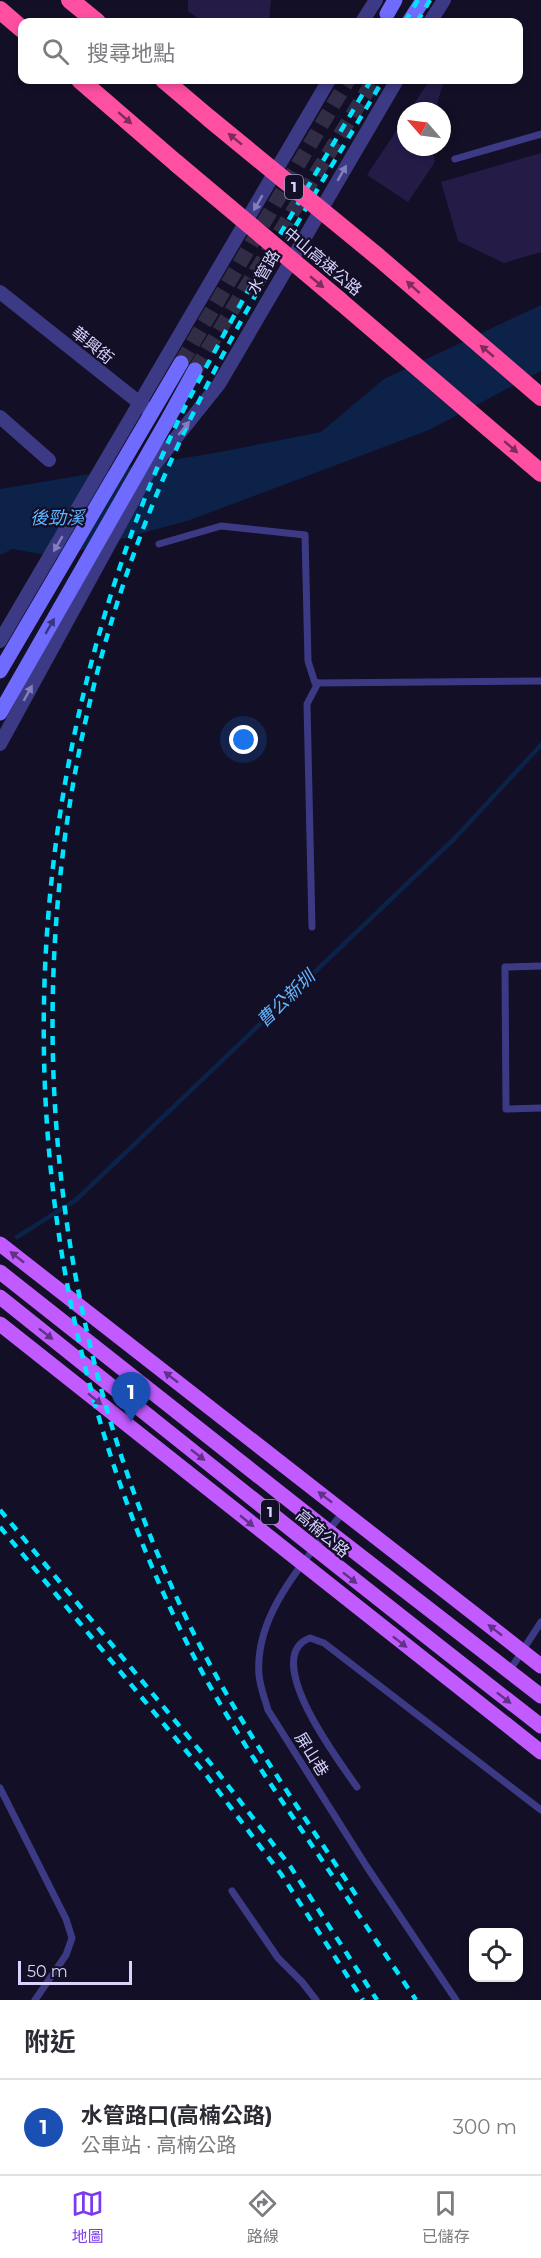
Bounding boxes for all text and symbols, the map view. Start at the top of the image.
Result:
search box [18,18,523,84]
icon: search [39,35,72,68]
text: 搜尋地點 [87,40,175,67]
north arrow [397,102,451,156]
one-way arrow [117,111,132,124]
one-way arrow [227,133,242,146]
one-way arrow [337,164,347,181]
road number: 1 [285,175,303,199]
one-way arrow [253,195,263,212]
street label: 中山高速公路 [280,223,366,300]
street label: 水管路 [243,247,284,298]
one-way arrow [309,275,324,288]
one-way arrow [406,281,421,294]
street label: 華興街 [68,323,117,368]
one-way arrow [479,345,495,358]
one-way arrow [178,420,191,436]
one-way arrow [503,441,519,454]
water label: 後勁溪 [30,507,87,529]
one-way arrow [53,536,63,553]
one-way arrow [45,617,55,634]
one-way arrow [23,684,33,701]
your location [229,725,258,754]
water label: 曹公新圳 [252,964,322,1032]
one-way arrow [10,1252,25,1264]
one-way arrow [38,1327,54,1340]
pin: 1 [112,1372,150,1422]
one-way arrow [164,1372,179,1384]
one-way arrow [87,1393,103,1406]
one-way arrow [191,1449,206,1461]
one-way arrow [317,1490,333,1503]
road number: 1 [261,1500,279,1524]
street label: 高楠公路 [292,1506,353,1561]
one-way arrow [239,1515,255,1528]
one-way arrow [342,1572,358,1584]
one-way arrow [487,1624,503,1637]
one-way arrow [393,1635,408,1647]
one-way arrow [496,1691,512,1704]
street label: 屏山巷 [291,1729,332,1780]
map controls [469,1928,523,1982]
button: locate [469,1928,523,1982]
scale bar [18,1958,132,1986]
text: 50 m [27,1962,68,1981]
text: 附近 [24,2026,76,2058]
text: 水管路口(高楠公路) [81,2102,273,2129]
text: 1 [40,2115,47,2139]
text: 300 m [453,2115,517,2139]
text: 公車站 · 高楠公路 [81,2133,237,2157]
tab: 地圖 [71,2187,104,2247]
tab: 路線 [246,2187,279,2247]
tab: 已儲存 [422,2187,470,2247]

